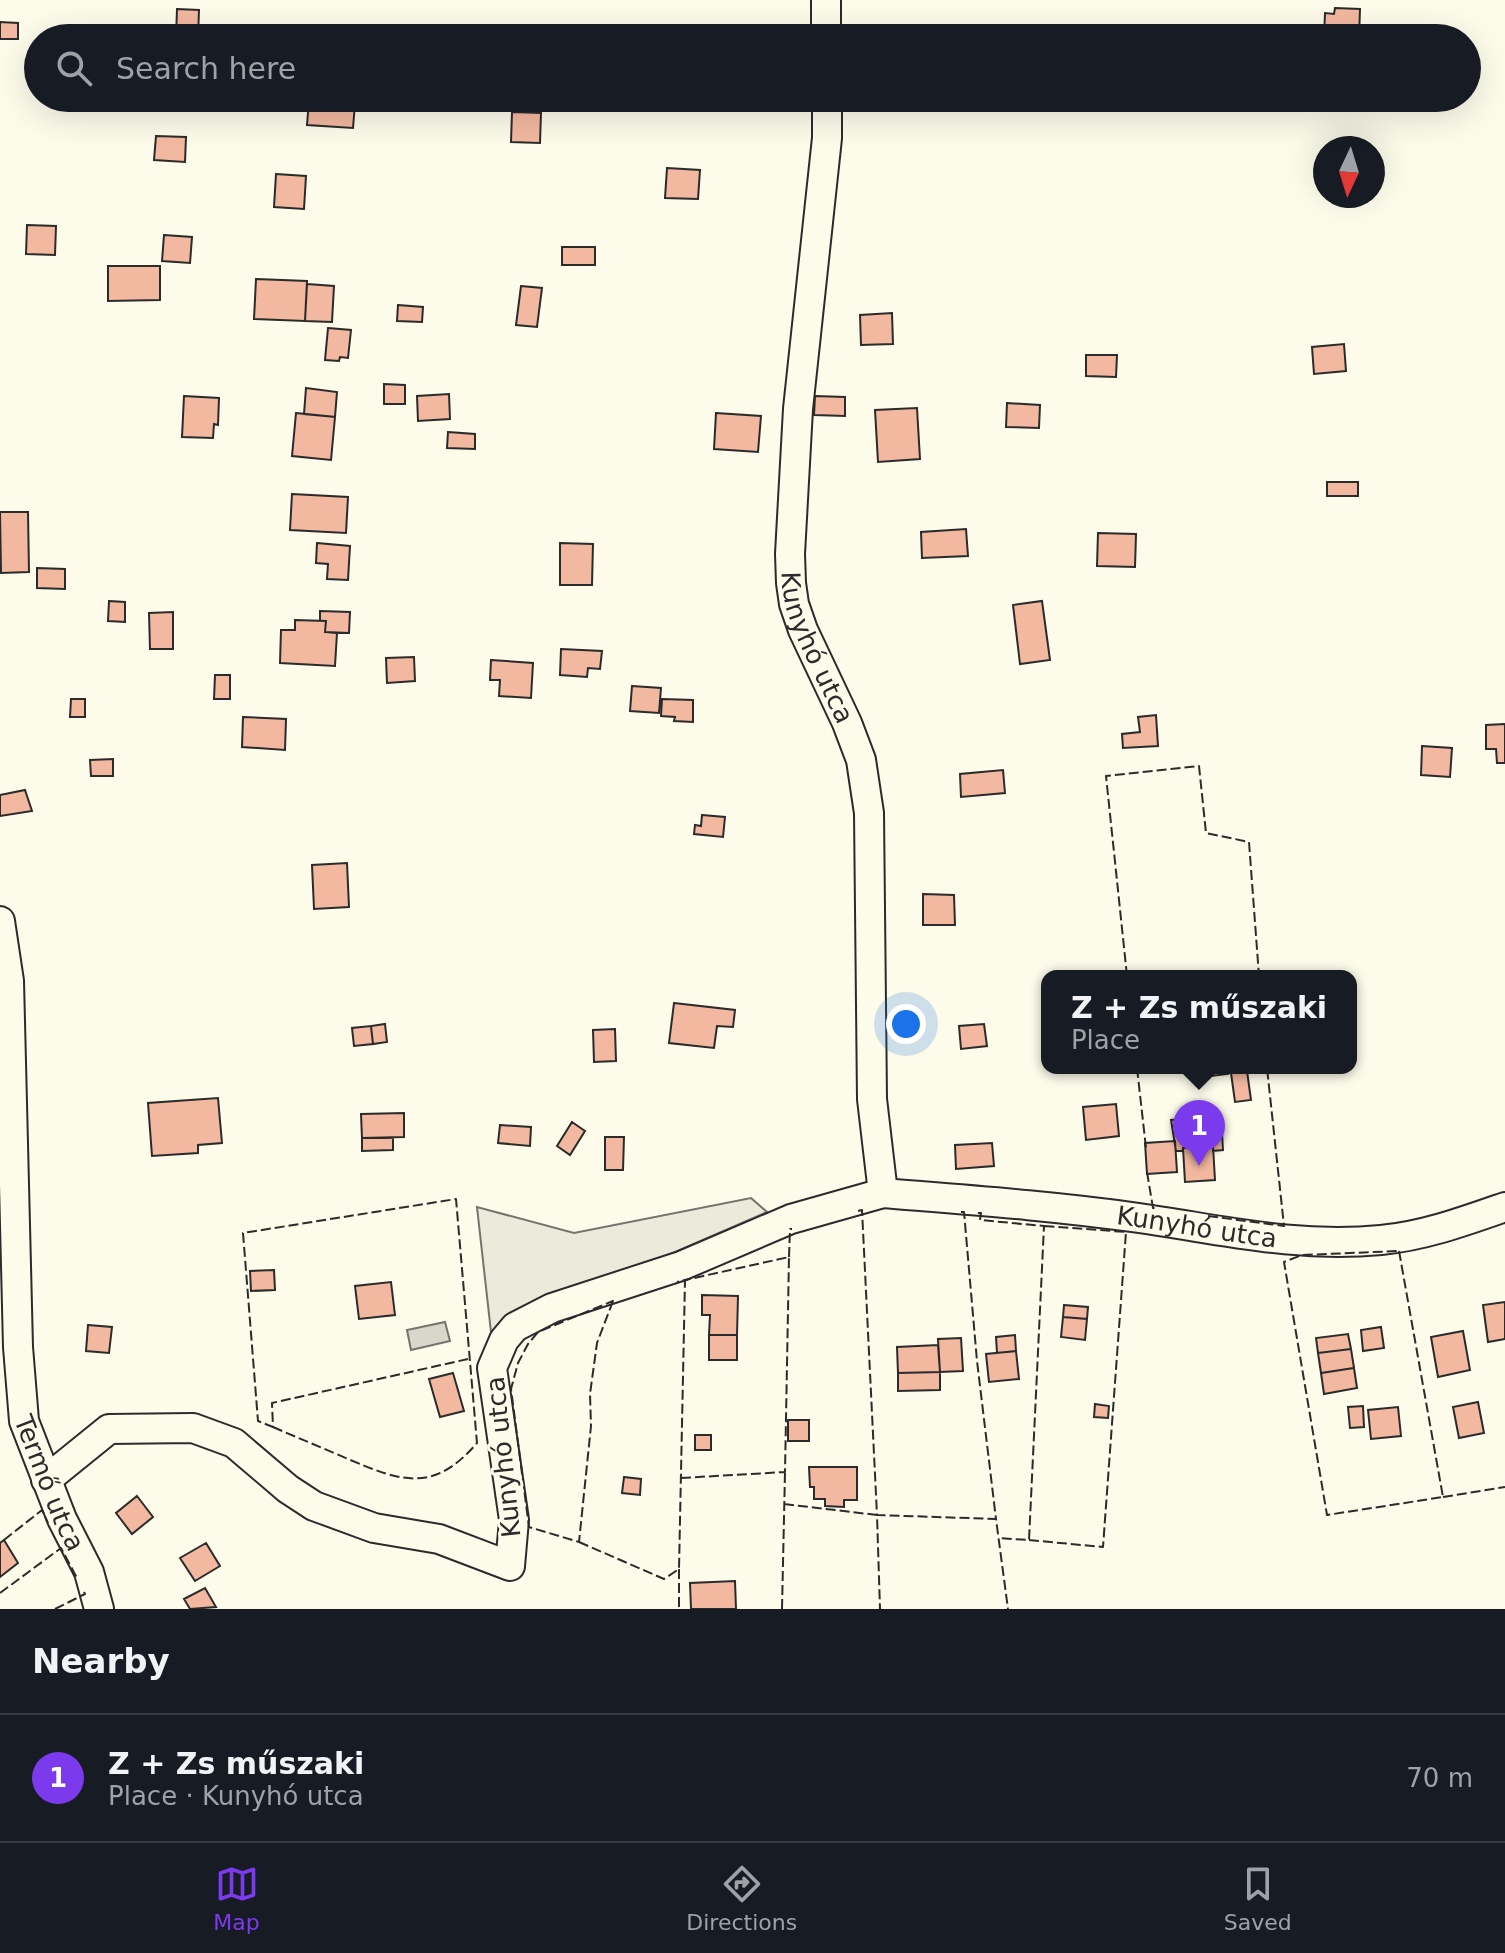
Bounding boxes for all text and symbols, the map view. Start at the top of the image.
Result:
search box [24,24,1481,112]
icon: search [52,46,96,90]
text: Search here [116,51,296,86]
north arrow [1313,136,1385,208]
street label: Kunyhó utca [776,571,860,728]
popup [1041,970,1357,1074]
text: Z + Zs műszaki [1071,990,1327,1025]
your location [886,1004,926,1044]
text: Place [1071,1025,1140,1055]
pin: 1 [1173,1100,1225,1166]
street label: Kunyhó utca [1115,1200,1279,1253]
street label: Kunyhó utca [480,1375,526,1539]
street label: Termő utca [8,1410,91,1556]
text: Nearby [32,1641,170,1681]
text: Z + Zs műszaki [108,1746,364,1781]
text: 1 [49,1763,67,1793]
text: 70 m [1406,1763,1473,1793]
text: Place · Kunyhó utca [108,1781,364,1811]
tab: Map [213,1862,260,1935]
tab: Directions [686,1862,797,1935]
tab: Saved [1224,1862,1292,1935]

